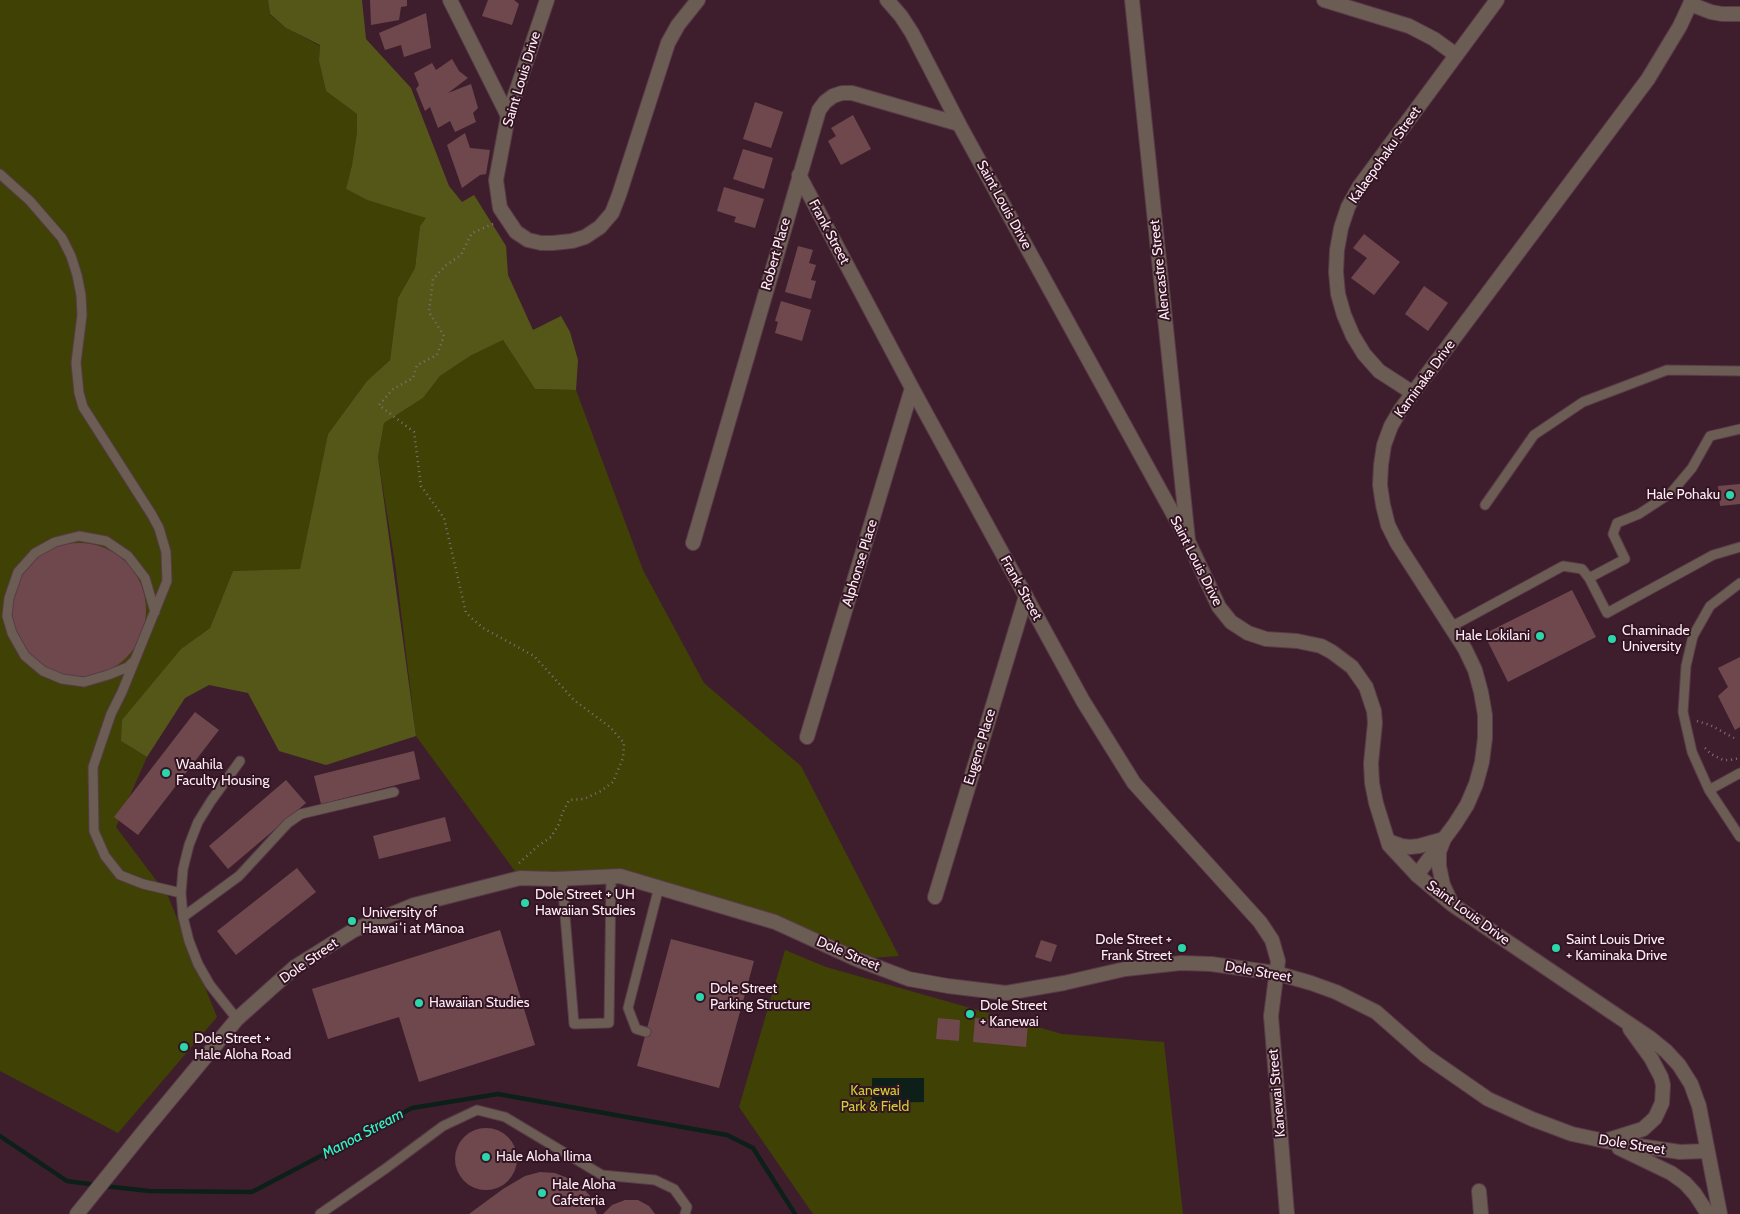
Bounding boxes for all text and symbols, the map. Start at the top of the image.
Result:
street label: Saint Louis Drive [500,29,544,129]
street label: Kalaepohaku Street [1345,103,1425,207]
street label: Saint Louis Drive [973,158,1035,252]
street label: Frank Street [805,197,853,267]
street label: Robert Place [758,216,794,292]
street label: Alencastre Street [1146,219,1174,321]
street label: Kaminaka Drive [1391,337,1459,421]
place label: Hale Pohaku [1647,487,1720,503]
marker: Hale Pohaku [1724,489,1736,501]
street label: Saint Louis Drive [1166,513,1226,609]
street label: Alphonse Place [839,517,881,609]
street label: Frank Street [996,553,1046,623]
place label: Chaminade University [1622,623,1690,656]
place label: Hale Lokilani [1455,628,1530,644]
marker: Hale Lokilani [1534,630,1546,642]
marker: Chaminade University [1606,633,1618,645]
street label: Eugene Place [960,707,1000,787]
place label: Waahila Faculty Housing [176,757,269,790]
marker: Waahila Faculty Housing [160,767,172,779]
street label: Saint Louis Drive [1423,877,1513,949]
place label: Dole Street + UH Hawaiian Studies [535,887,635,920]
marker: Dole Street + UH Hawaiian Studies [519,897,531,909]
place label: University of Hawaiʻi at Mānoa [362,905,464,938]
marker: University of Hawaiʻi at Mānoa [346,915,358,927]
place label: Dole Street + Frank Street [1095,932,1172,964]
place label: Saint Louis Drive + Kaminaka Drive [1566,932,1667,964]
street label: Dole Street [814,933,882,975]
street label: Dole Street [277,935,341,987]
marker: Dole Street + Frank Street [1176,942,1188,954]
marker: Saint Louis Drive + Kaminaka Drive [1550,942,1562,954]
street label: Dole Street [1223,958,1293,986]
place label: Dole Street Parking Structure [710,981,810,1014]
marker: Dole Street Parking Structure [694,991,706,1003]
place label: Hawaiian Studies [429,995,529,1011]
marker: Hawaiian Studies [413,997,425,1009]
place label: Dole Street + Kanewai [980,998,1047,1030]
marker: Dole Street + Kanewai [964,1008,976,1020]
place label: Dole Street + Hale Aloha Road [194,1031,291,1064]
marker: Dole Street + Hale Aloha Road [178,1041,190,1053]
street label: Kanewai Street [1265,1048,1289,1138]
park label: Kanewai Park & Field [841,1083,909,1116]
water label: Manoa Stream [319,1105,407,1163]
street label: Dole Street [1597,1131,1667,1159]
place label: Hale Aloha Ilima [496,1149,592,1165]
marker: Hale Aloha Ilima [480,1151,492,1163]
place label: Hale Aloha Cafeteria [552,1177,616,1210]
marker: Hale Aloha Cafeteria [536,1187,548,1199]

